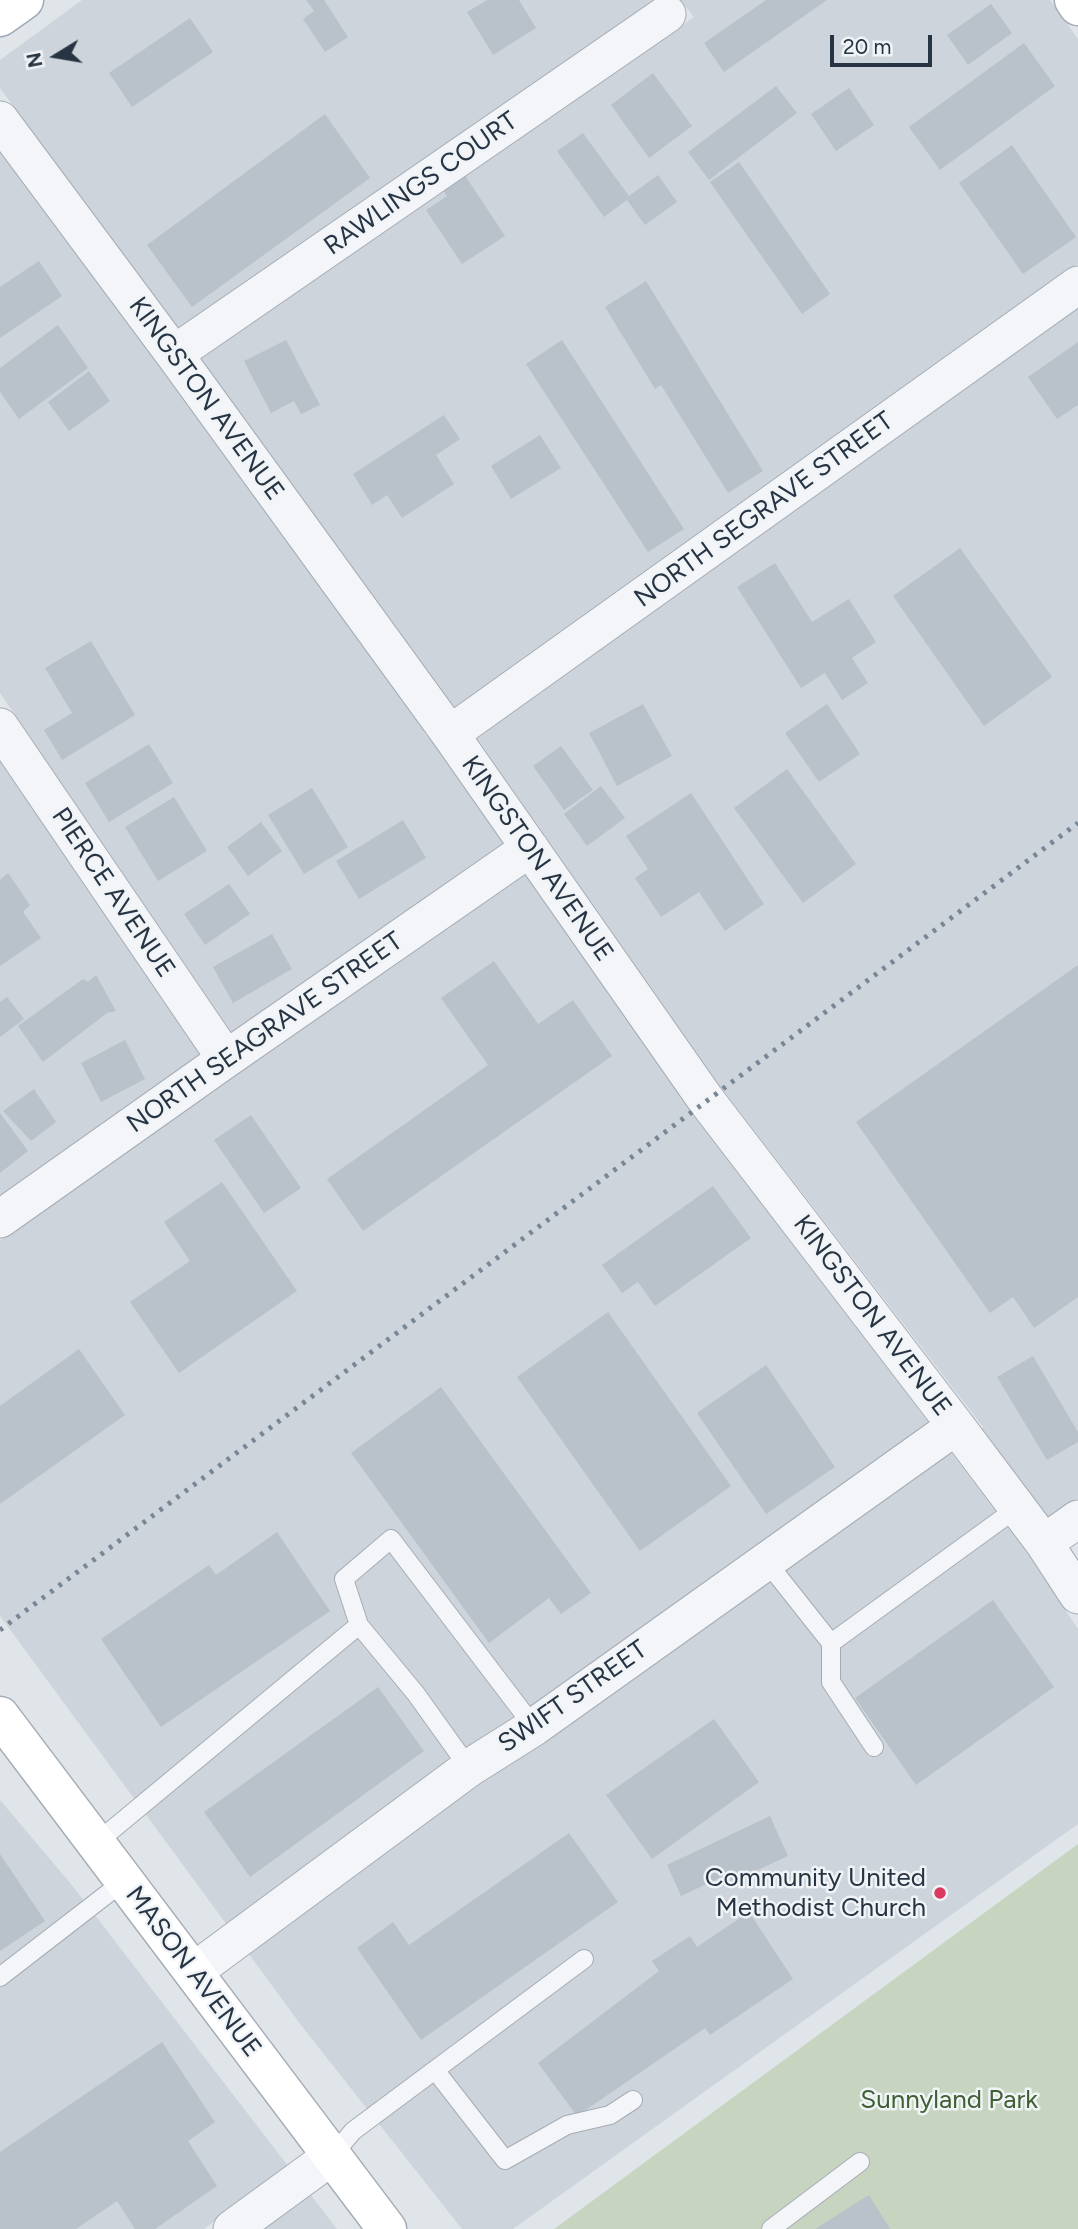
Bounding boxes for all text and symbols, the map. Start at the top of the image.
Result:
north arrow [21,21,91,91]
scale bar [833,21,934,65]
text: 20 m [843,34,891,59]
text: N [22,51,48,70]
street label: RAWLINGS COURT [318,106,524,262]
street label: KINGSTON AVENUE [122,291,290,507]
street label: NORTH SEGRAVE STREET [629,406,899,614]
street label: KINGSTON AVENUE [454,750,620,968]
street label: PIERCE AVENUE [45,802,181,984]
street label: NORTH SEAGRAVE STREET [121,926,409,1140]
street label: KINGSTON AVENUE [786,1209,958,1423]
street label: SWIFT STREET [493,1634,653,1760]
place label: Community United Methodist Church [705,1862,926,1924]
street label: MASON AVENUE [119,1880,267,2064]
marker: Community United Methodist Church [932,1885,948,1901]
park label: Sunnyland Park [860,2084,1038,2116]

